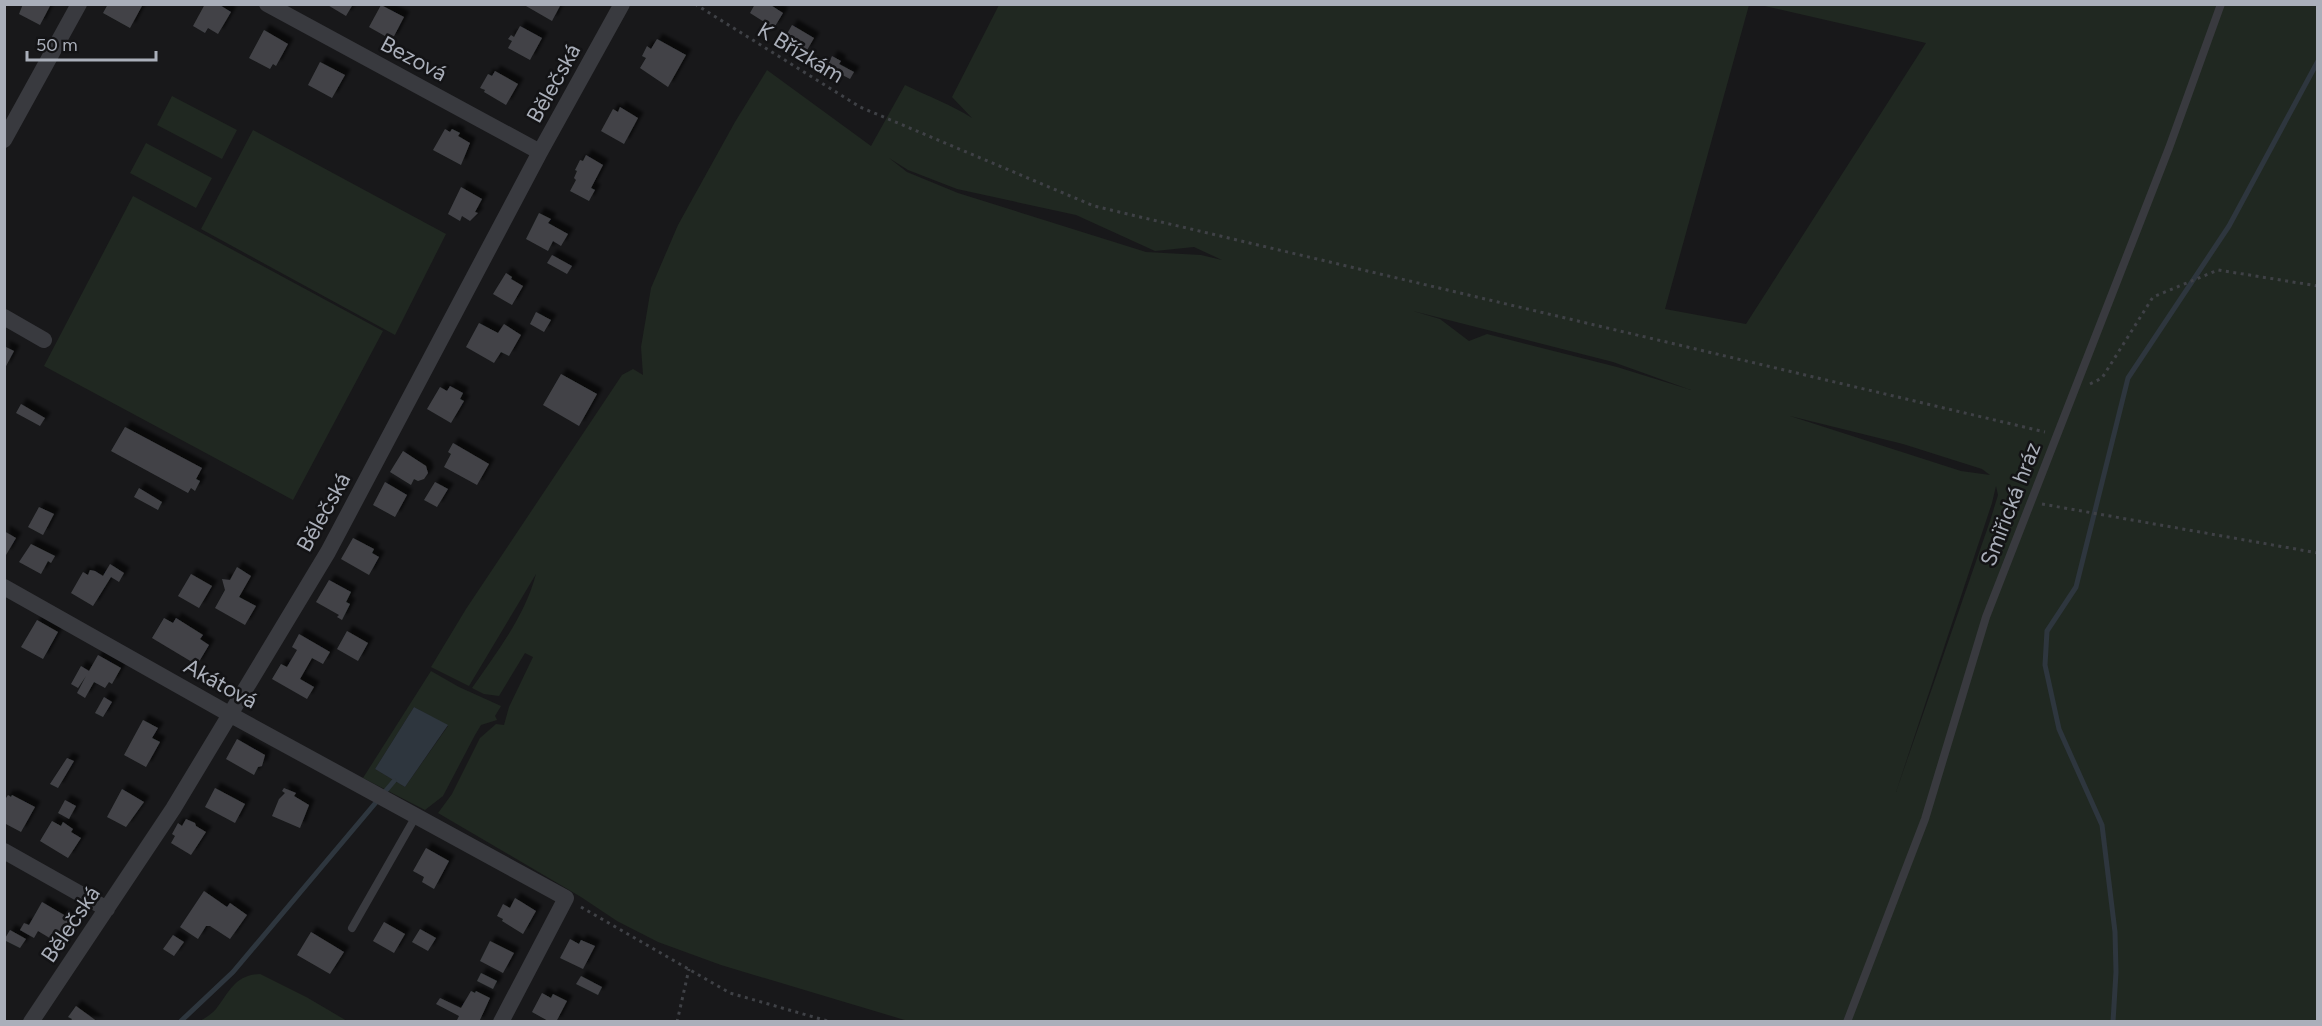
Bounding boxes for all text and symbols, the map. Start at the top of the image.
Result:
street label: K Břízkám [753,16,849,89]
scale bar [27,24,156,62]
street label: Bezová [376,30,451,87]
text: 50 m [36,34,78,56]
street label: Bělečská [521,39,586,127]
street label: Smiřická hráz [1974,438,2046,570]
street label: Bělečská [291,468,356,556]
street label: Akátová [179,652,262,715]
street label: Bělečská [35,881,106,968]

